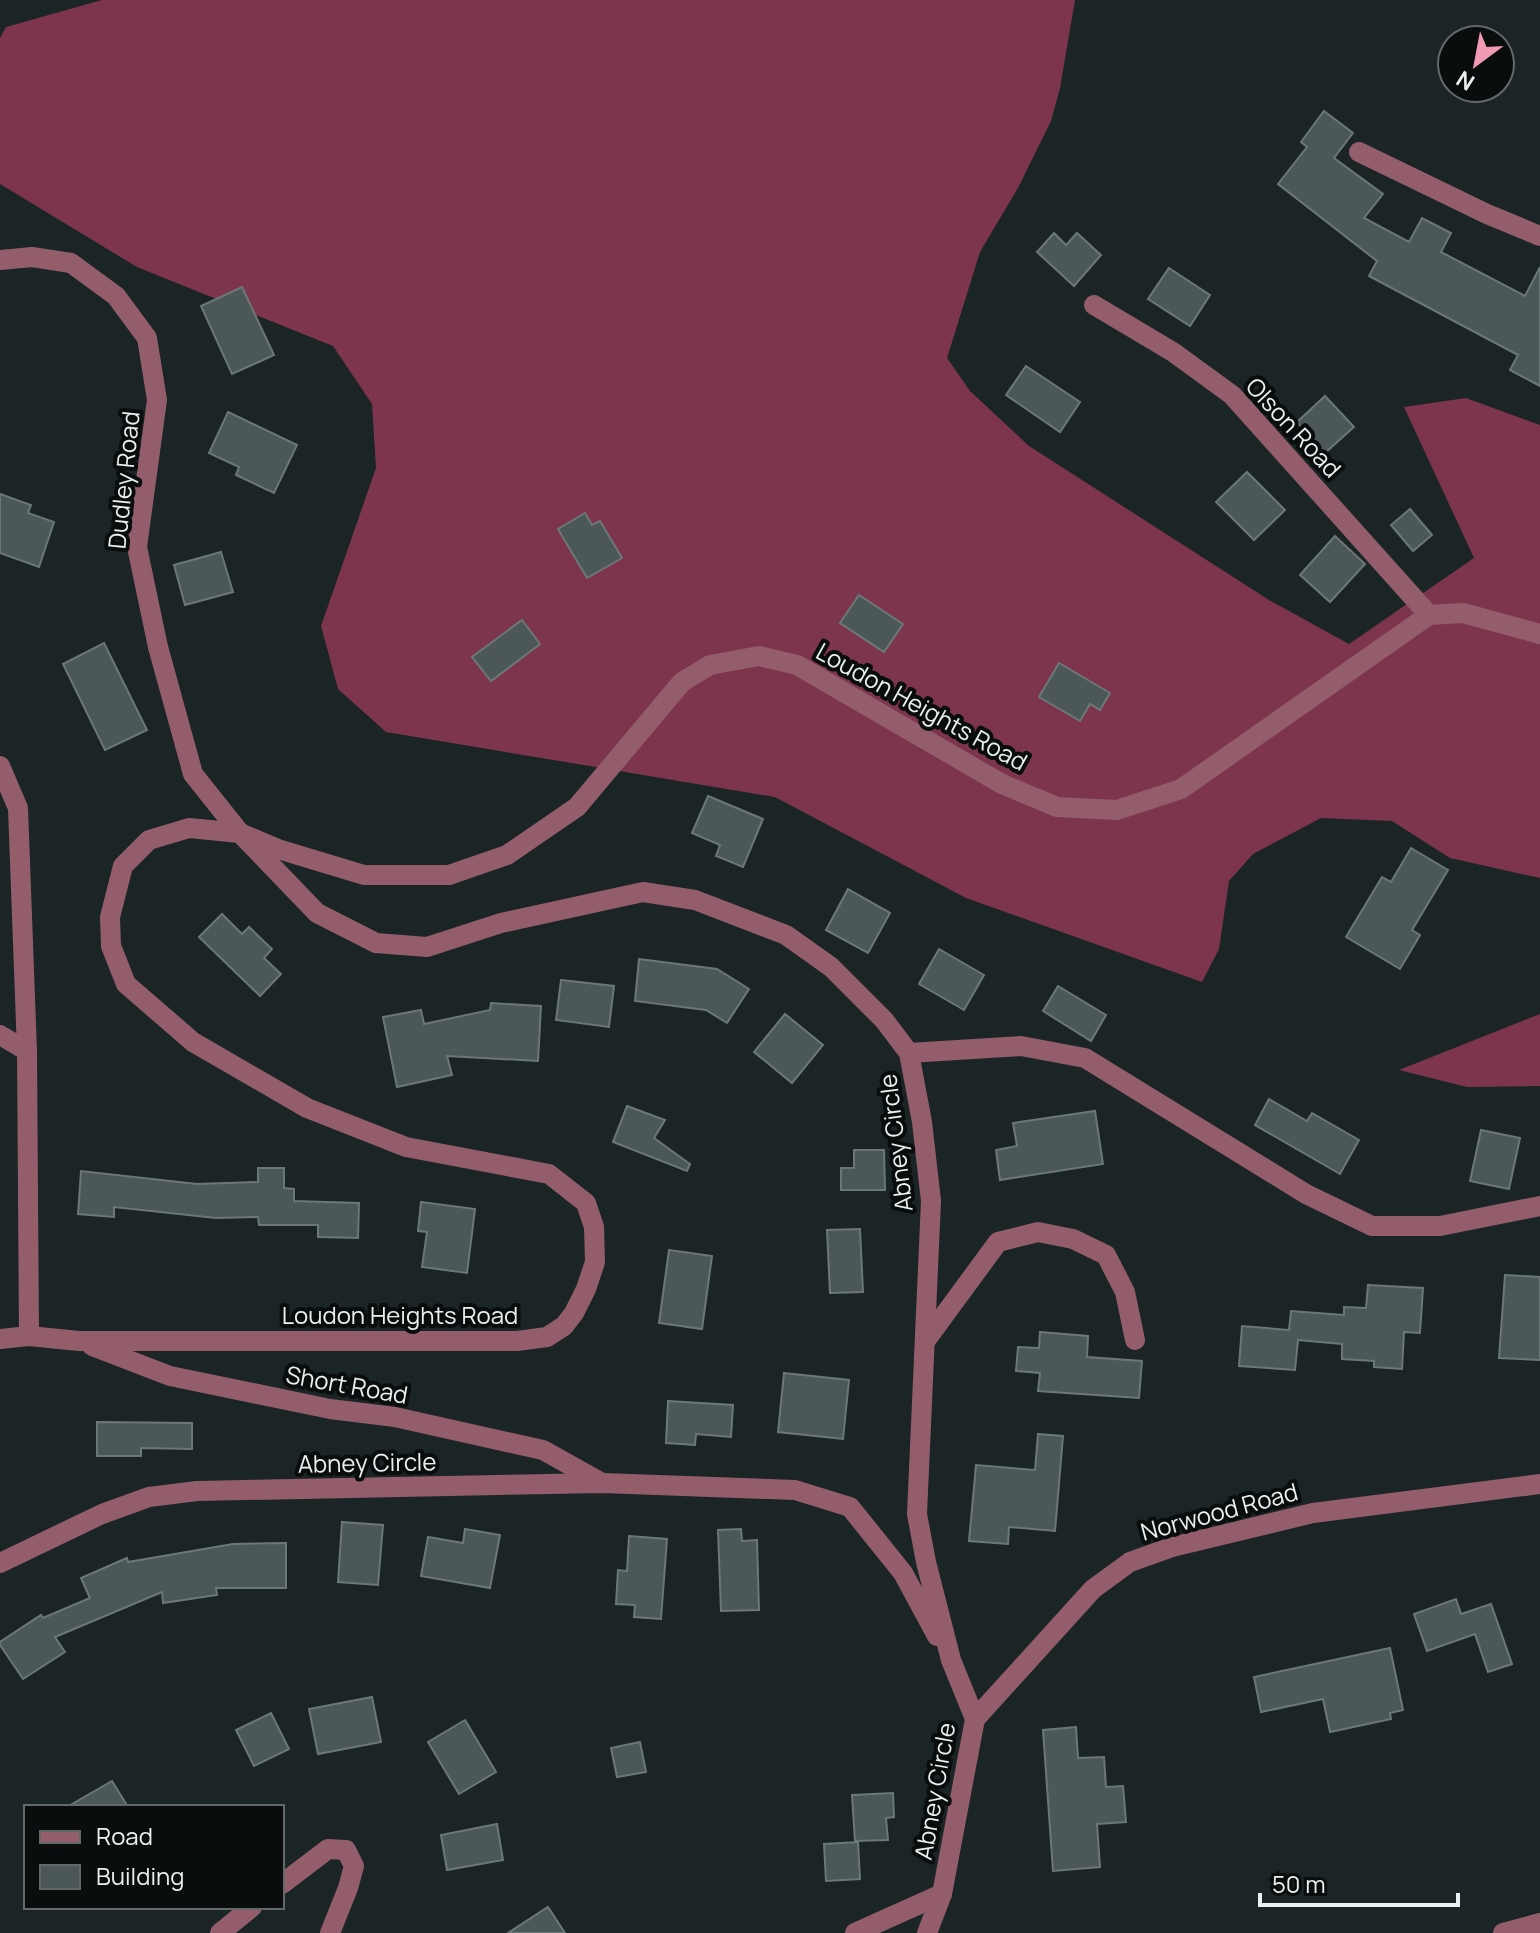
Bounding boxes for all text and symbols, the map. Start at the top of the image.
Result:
north arrow [1436,24,1516,104]
text: N [1451,64,1480,98]
street label: Olson Road [1239,370,1349,484]
street label: Dudley Road [99,409,147,551]
street label: Loudon Heights Road [811,634,1033,778]
street label: Abney Circle [870,1072,920,1214]
street label: Loudon Heights Road [282,1298,518,1331]
street label: Short Road [283,1357,411,1411]
street label: Abney Circle [297,1444,437,1480]
street label: Norwood Road [1137,1474,1301,1548]
street label: Abney Circle [906,1720,962,1862]
legend [24,1805,284,1909]
text: Road [96,1819,153,1852]
scale bar [1260,1857,1458,1907]
text: Building [96,1859,184,1892]
text: 50 m [1272,1867,1326,1900]

